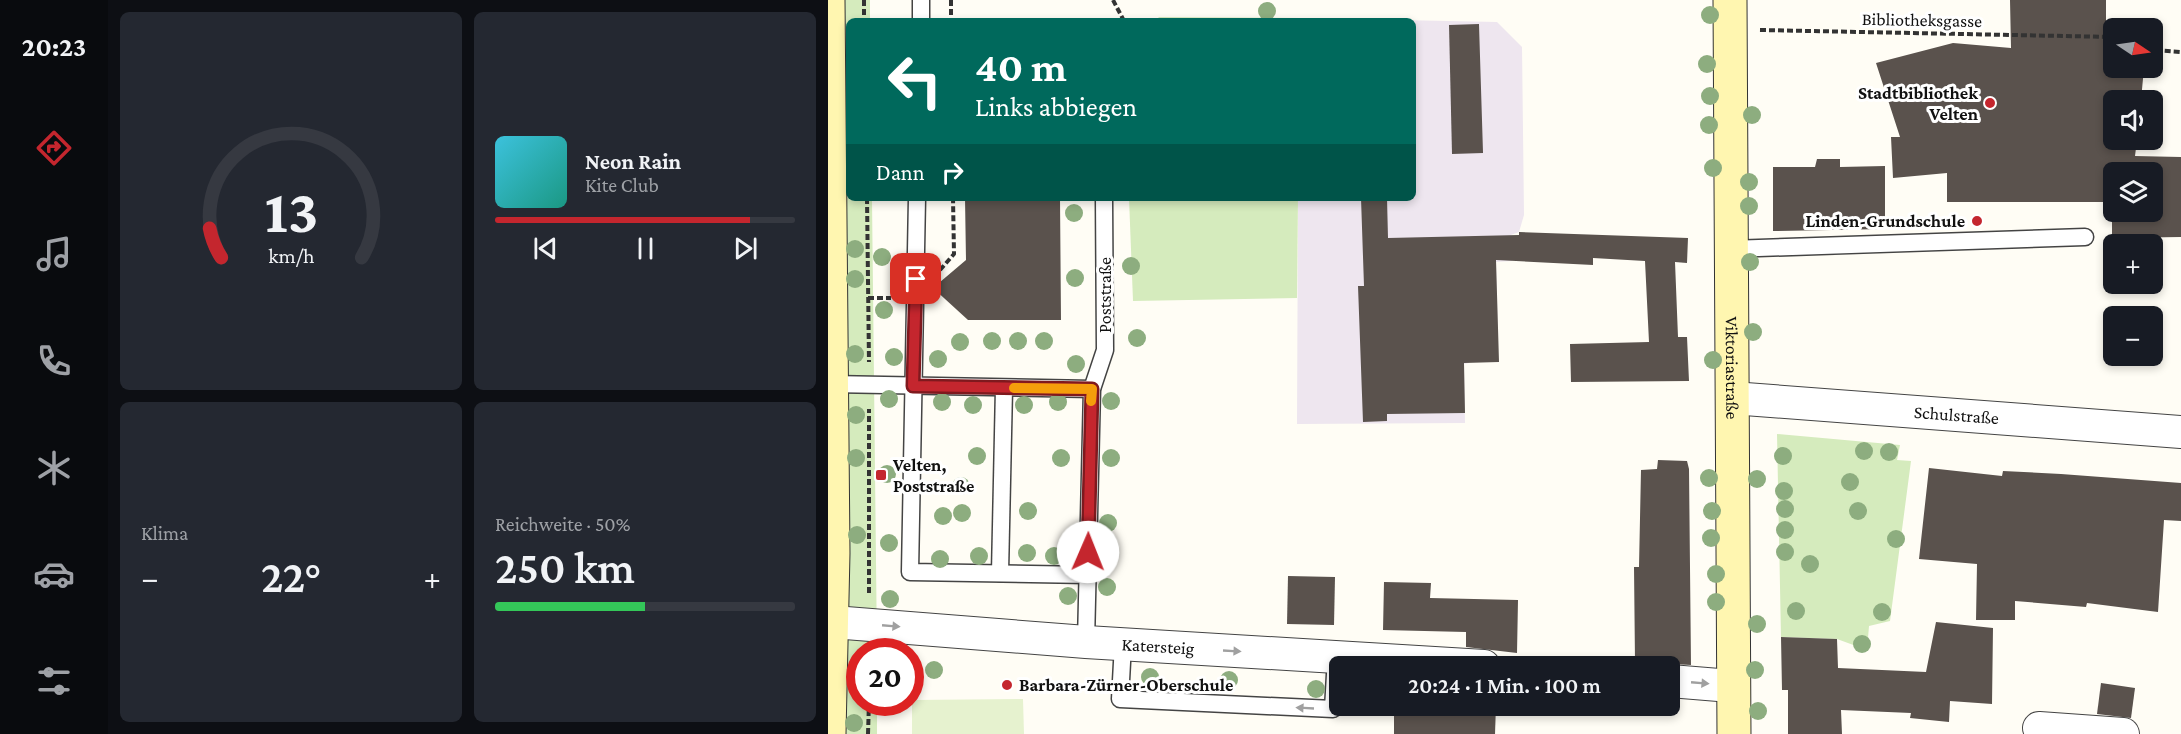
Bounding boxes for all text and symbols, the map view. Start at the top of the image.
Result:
street label: Bibliotheksgasse [1862,9,1982,31]
north arrow [2103,18,2163,78]
map controls [2103,18,2163,366]
text: 20:23 [22,32,86,62]
icon: left [876,42,954,120]
text: 40 m [975,43,1067,90]
place label: Stadtbibliothek Velten [1858,83,1979,124]
button: sound [2103,90,2163,150]
text: Links abbiegen [975,92,1137,122]
marker: Stadtbibliothek Velten [1983,96,1997,110]
icon: directions [33,127,75,169]
text: Neon Rain [585,149,681,174]
icon: right [936,156,969,189]
text: Dann [876,160,924,185]
button: layers [2103,162,2163,222]
text: Kite Club [585,174,659,196]
text: 13 [264,176,318,245]
place label: Linden-Grundschule [1806,211,1965,231]
marker: Linden-Grundschule [1970,214,1984,228]
icon: previous [529,232,562,265]
icon: pause [629,232,662,265]
icon: next [729,232,762,265]
icon: music [33,233,75,275]
button: + [2103,234,2163,294]
text: km/h [268,244,315,268]
pin [890,253,941,304]
street label: Poststraße [1095,257,1115,333]
icon: arrive [899,262,932,295]
button: − [2103,306,2163,366]
street label: Viktoriastraße [1722,316,1742,420]
icon: phone [33,340,75,382]
street label: Schulstraße [1913,402,2000,428]
icon: climate [33,447,75,489]
place label: Velten, Poststraße [892,455,974,496]
marker: Velten, Poststraße [874,468,888,482]
text: Reichweite · 50% [495,513,630,535]
position arrow [1056,520,1120,584]
text: Klima [141,522,188,544]
text: 250 km [495,543,635,593]
text: 22° [261,552,321,602]
icon: car [33,553,75,595]
text: − [141,559,158,596]
text: + [424,559,441,596]
one-way arrow [881,621,900,631]
street label: Katersteig [1121,634,1195,659]
speed limit sign: 20 [846,638,924,716]
one-way arrow [1222,646,1241,656]
icon: filters [33,660,75,702]
text: 20:24 · 1 Min. · 100 m [1408,673,1601,698]
place label: Barbara-Zürner-Oberschule [1019,675,1233,695]
marker: Barbara-Zürner-Oberschule [1000,678,1014,692]
one-way arrow [1691,678,1710,688]
one-way arrow [1296,704,1315,713]

